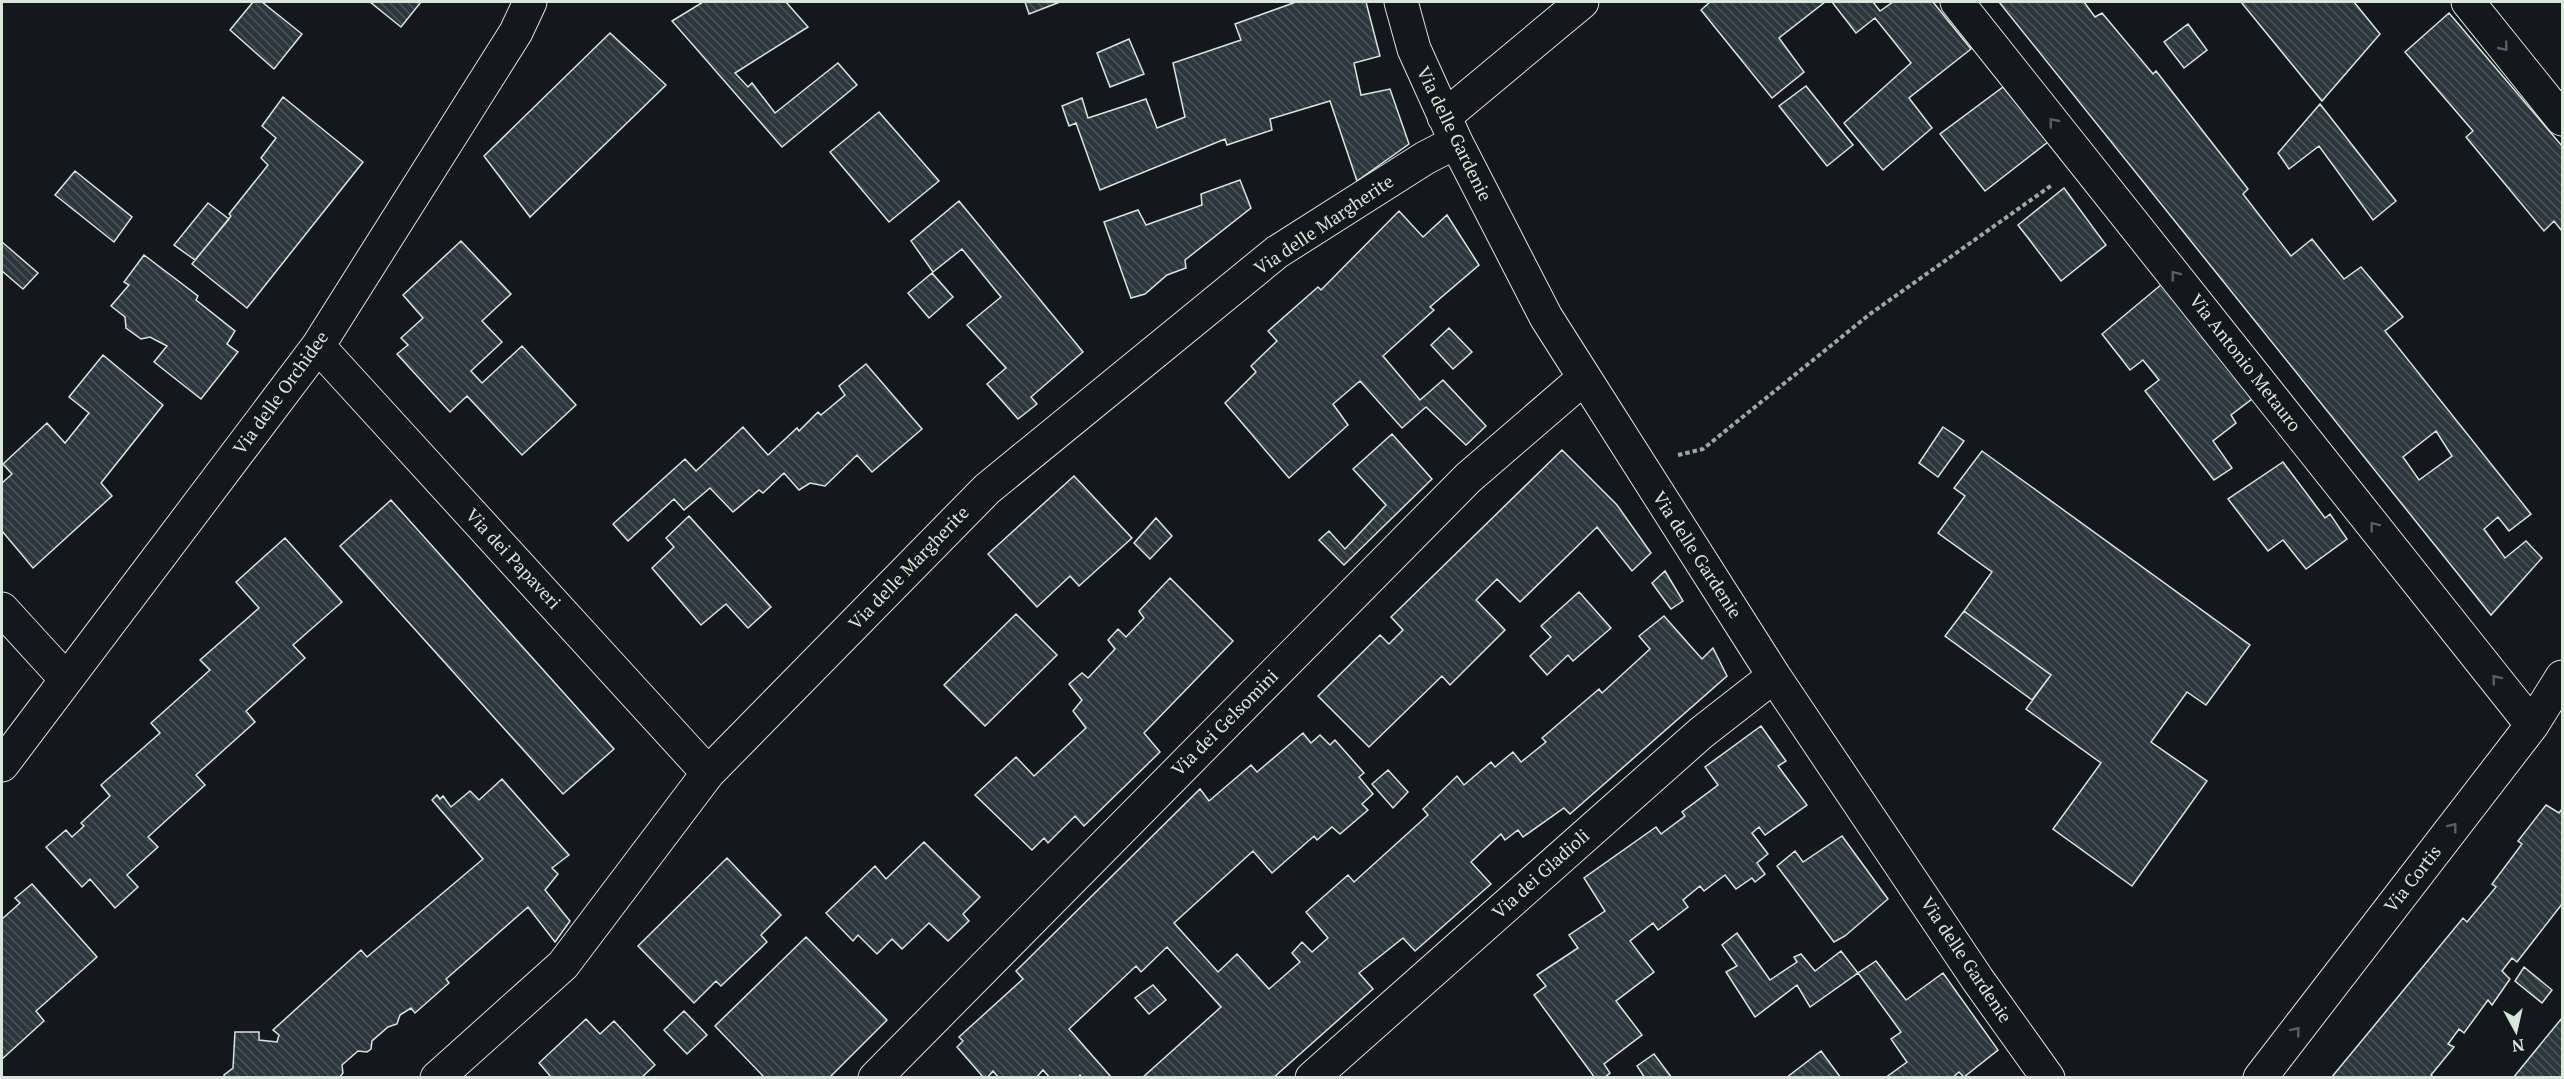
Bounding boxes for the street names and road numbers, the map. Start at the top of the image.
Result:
street label: Via delle Gardenie [1412,62,1498,205]
street label: Via delle Margherite [1249,169,1398,280]
street label: Via Antonio Metauro [2184,289,2307,436]
street label: Via delle Orchidee [227,326,333,459]
street label: Via delle Gardenie [1648,486,1748,623]
street label: Via delle Margherite [843,500,974,634]
street label: Via dei Papaveri [461,503,567,614]
street label: Via dei Gelsomini [1166,664,1283,781]
street label: Via dei Gladioli [1487,823,1594,923]
street label: Via Cortis [2378,840,2446,917]
street label: Via delle Gardenie [1916,892,2018,1027]

